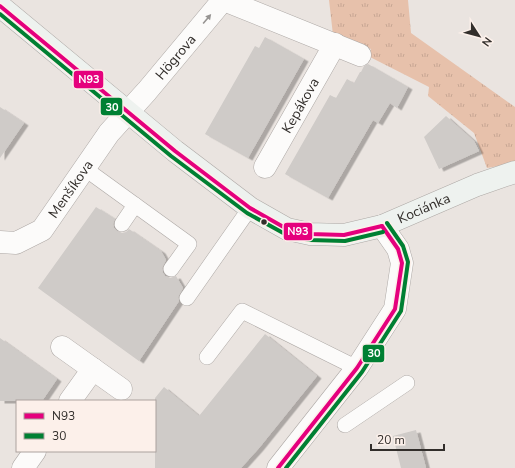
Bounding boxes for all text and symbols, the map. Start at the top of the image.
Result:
one-way arrow [202,13,211,24]
north arrow [459,16,499,56]
street label: Högrova [151,30,200,84]
text: N [478,34,495,49]
line badge: N93 [73,70,104,89]
text: N93 [78,72,100,87]
street label: Kepákova [277,74,323,136]
line badge: 30 [100,97,123,116]
text: 30 [105,100,119,115]
street label: Menšíkova [44,156,97,222]
street label: Kociánka [394,188,453,228]
unlabelled marker [259,217,269,227]
line badge: N93 [283,222,313,241]
text: N93 [287,224,309,239]
line badge: 30 [362,344,385,363]
text: 30 [367,346,381,361]
legend [16,400,156,452]
text: N93 [52,408,75,424]
scale bar [371,426,444,452]
text: 30 [52,428,66,444]
text: 20 m [377,432,405,448]

